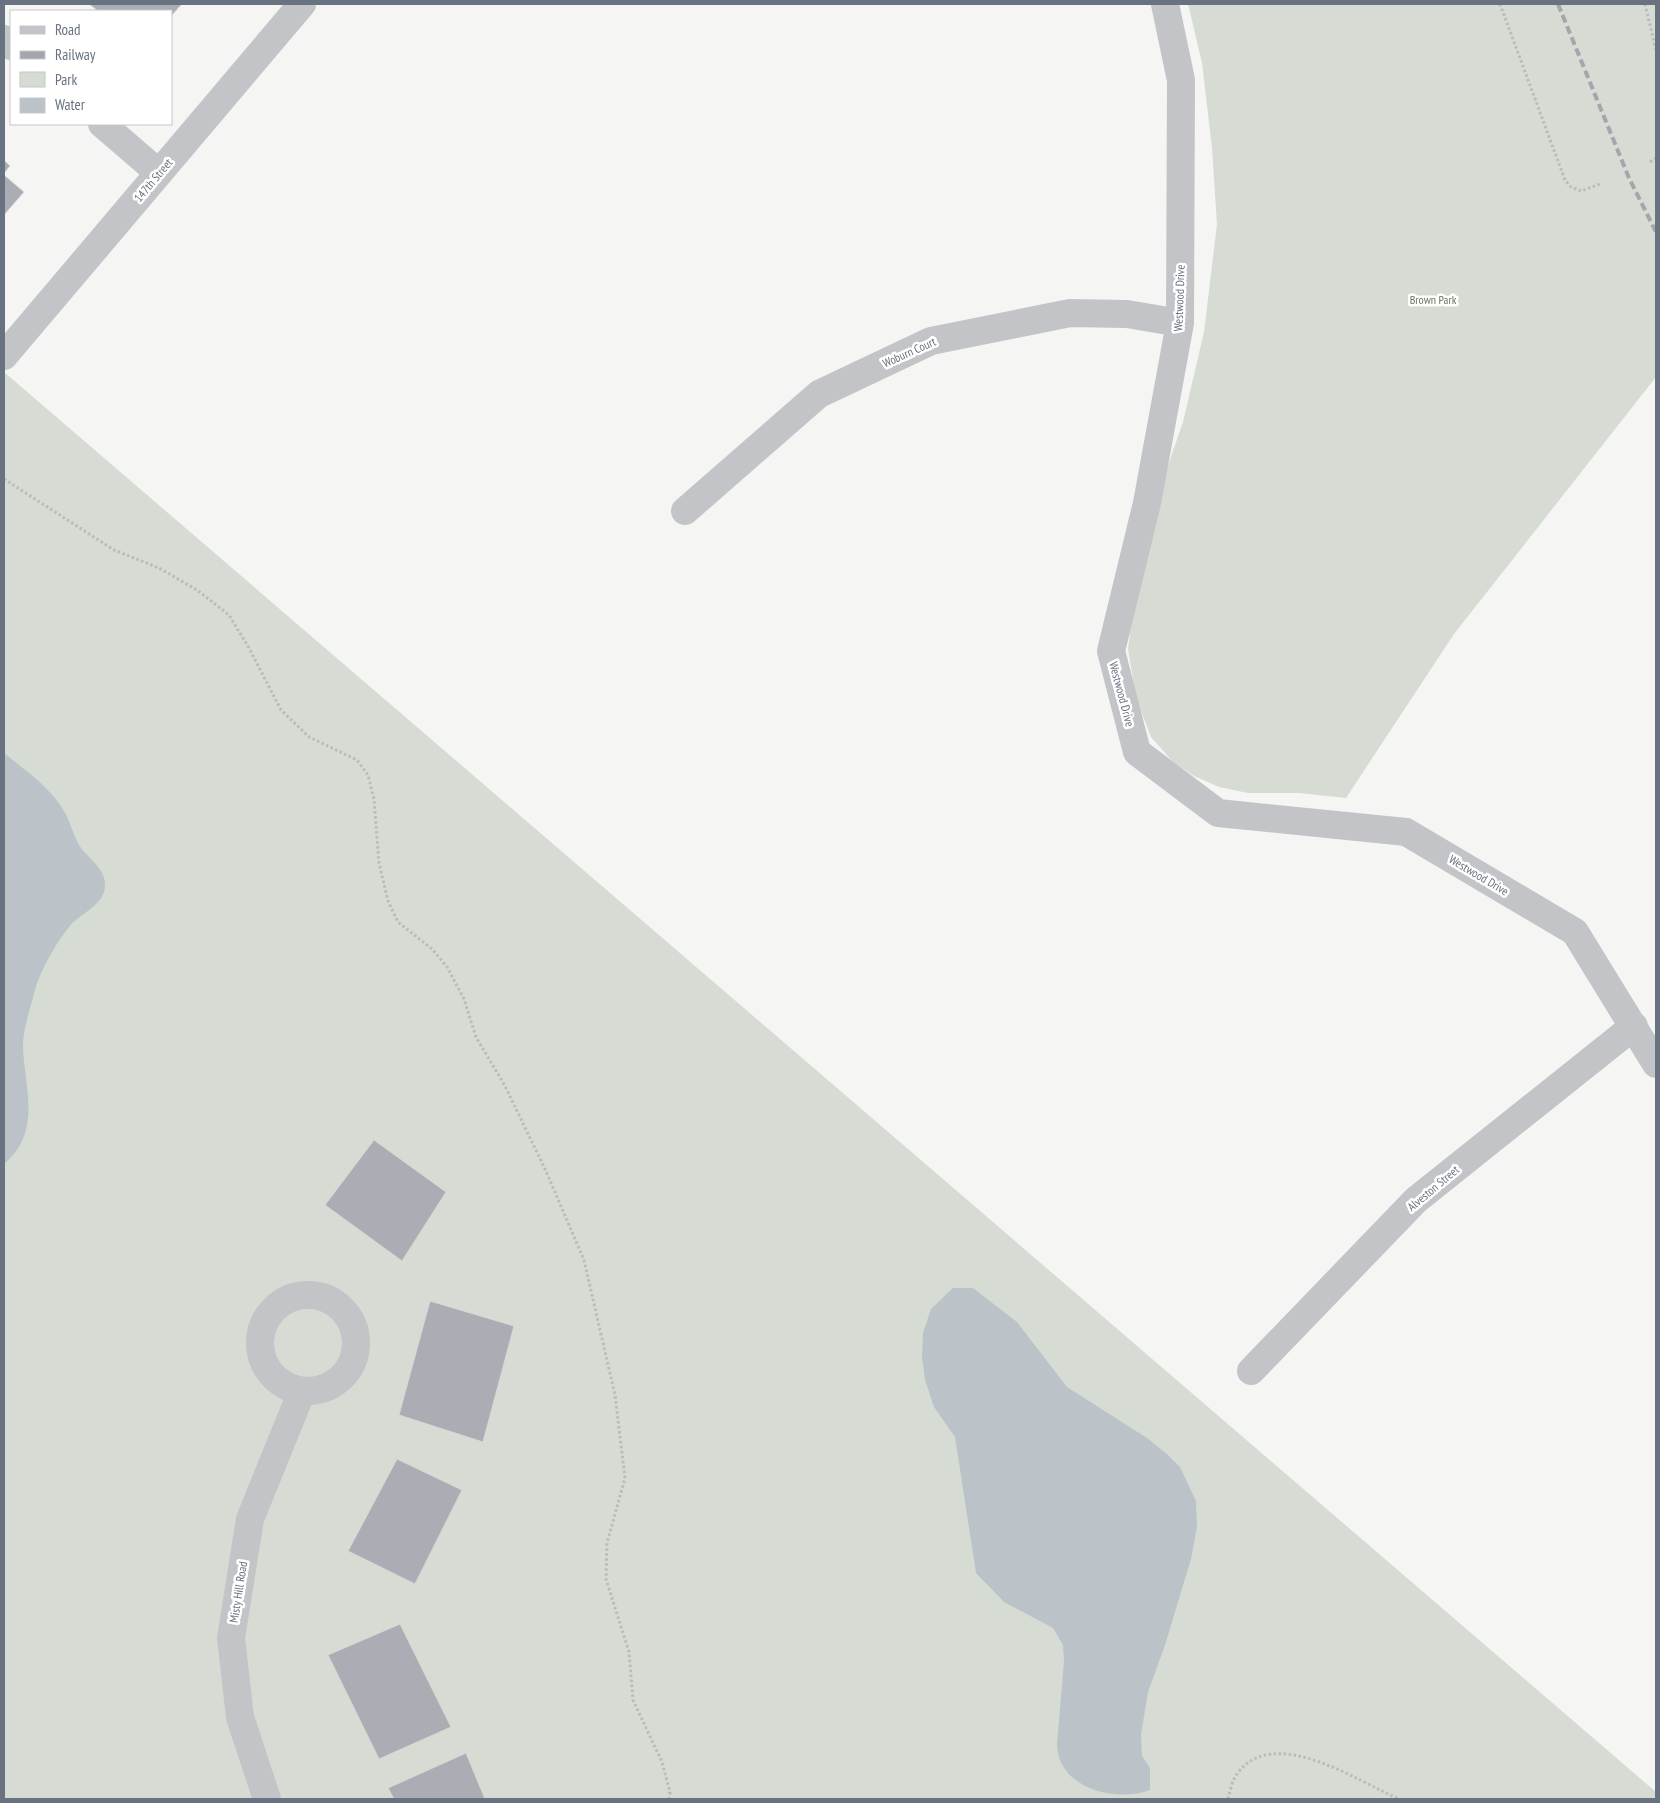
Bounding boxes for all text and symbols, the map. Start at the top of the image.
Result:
legend [10,10,172,125]
text: Road [55,20,81,39]
text: Railway [55,45,96,64]
text: Park [55,70,77,89]
text: Water [55,95,86,114]
street label: 147th Street [131,155,176,205]
street label: Westwood Drive [1170,264,1188,332]
park label: Brown Park [1410,292,1457,307]
street label: Woburn Court [880,333,939,370]
street label: Westwood Drive [1106,660,1138,728]
street label: Westwood Drive [1446,851,1512,899]
street label: Alveston Street [1404,1162,1463,1214]
street label: Misty Hill Road [226,1560,250,1624]

